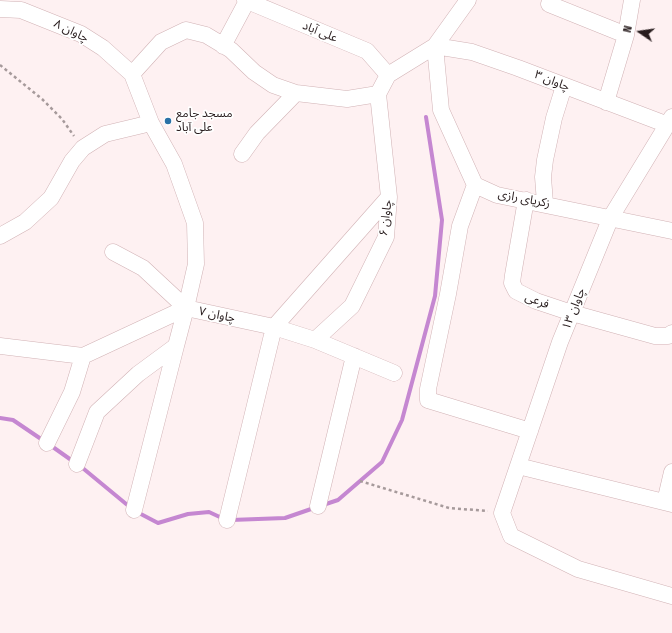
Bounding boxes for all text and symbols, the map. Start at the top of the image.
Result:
north arrow [620,12,660,52]
street label: چاوان ۸ [51,16,91,46]
street label: علی آباد [300,18,340,46]
text: N [621,25,635,34]
street label: چاوان ۳ [532,68,572,94]
place label: مسجد جامع علی آباد [176,107,233,135]
marker: مسجد جامع علی آباد [163,116,173,126]
street label: زکریای رازی [497,187,551,211]
street label: چاوان ۶ [377,199,395,237]
street label: چاوان ۱۳ [559,286,589,332]
street label: فرعی [523,290,551,312]
street label: چاوان ۷ [198,304,236,326]

